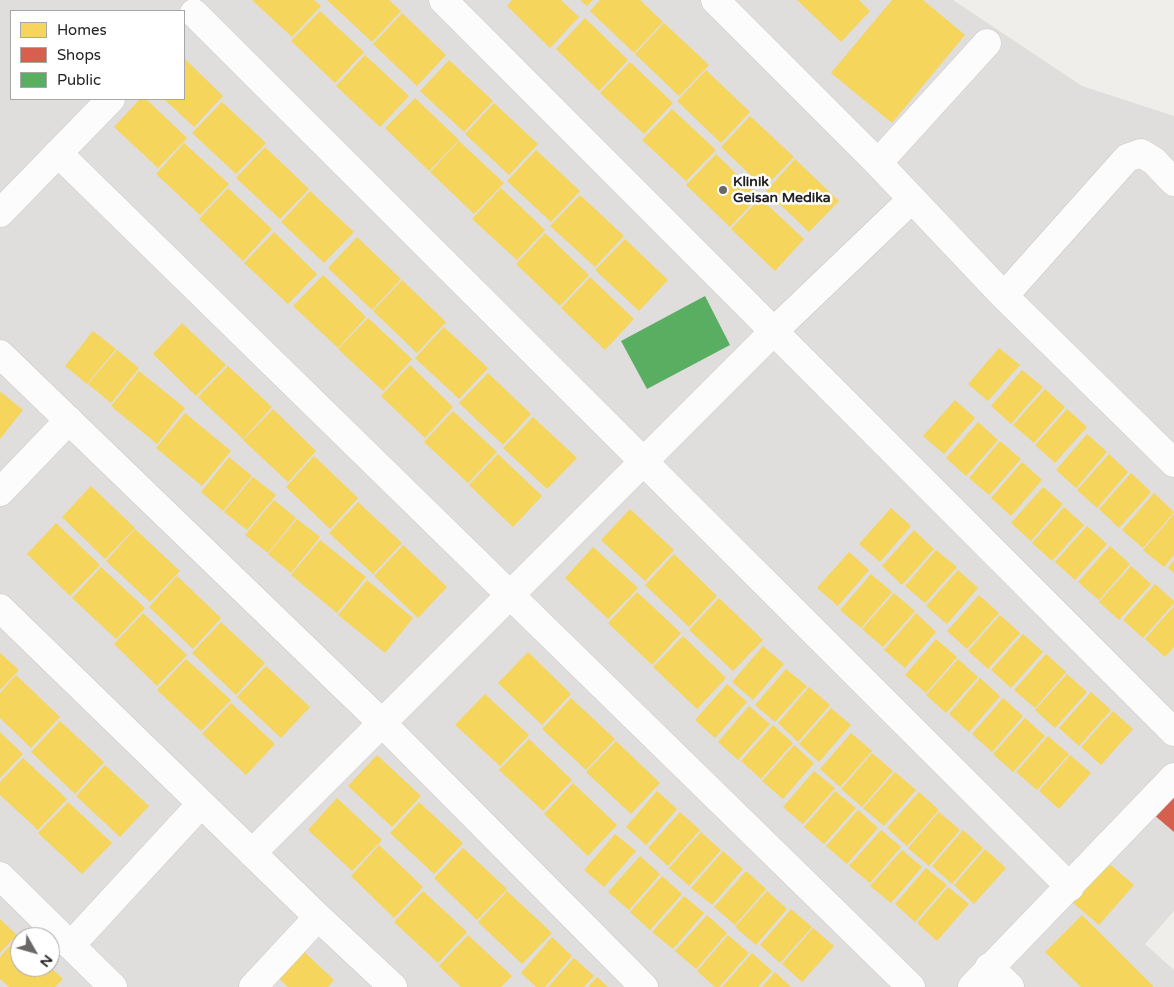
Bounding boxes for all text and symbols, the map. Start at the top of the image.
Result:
legend [10,10,185,100]
text: Homes [57,21,107,39]
text: Shops [57,46,101,64]
text: Public [57,71,101,89]
place label: Klinik Geisan Medika [733,174,831,206]
marker: Klinik Geisan Medika [717,184,729,196]
north arrow [10,927,60,977]
text: N [36,951,57,971]

